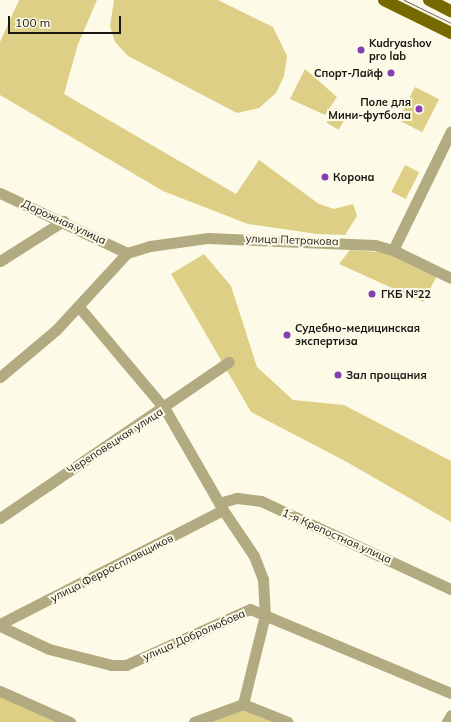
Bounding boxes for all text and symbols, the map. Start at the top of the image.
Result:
scale bar [10,8,123,34]
text: 100 m [15,15,50,30]
place label: Kudryashov pro lab [369,37,431,63]
marker: Kudryashov pro lab [356,45,366,55]
place label: Спорт-Лайф [314,66,383,80]
marker: Спорт-Лайф [386,68,396,78]
place label: Поле для Мини-футбола [328,96,411,122]
marker: Поле для Мини-футбола [414,104,424,114]
place label: Корона [333,170,375,184]
marker: Корона [320,172,330,182]
street label: Дорожная улица [20,197,108,247]
street label: улица Петракова [245,232,339,248]
place label: ГКБ №22 [381,287,431,301]
marker: ГКБ №22 [366,288,378,300]
place label: Судебно-медицинская экспертиза [295,322,420,348]
marker: Судебно-медицинская экспертиза [282,330,292,340]
place label: Зал прощания [346,368,427,382]
marker: Зал прощания [333,370,343,380]
street label: Череповецкая улица [64,405,166,477]
street label: 1-я Крепостная улица [280,506,394,566]
street label: улица Ферросплавщиков [48,531,176,605]
street label: улица Добролюбова [141,607,247,663]

